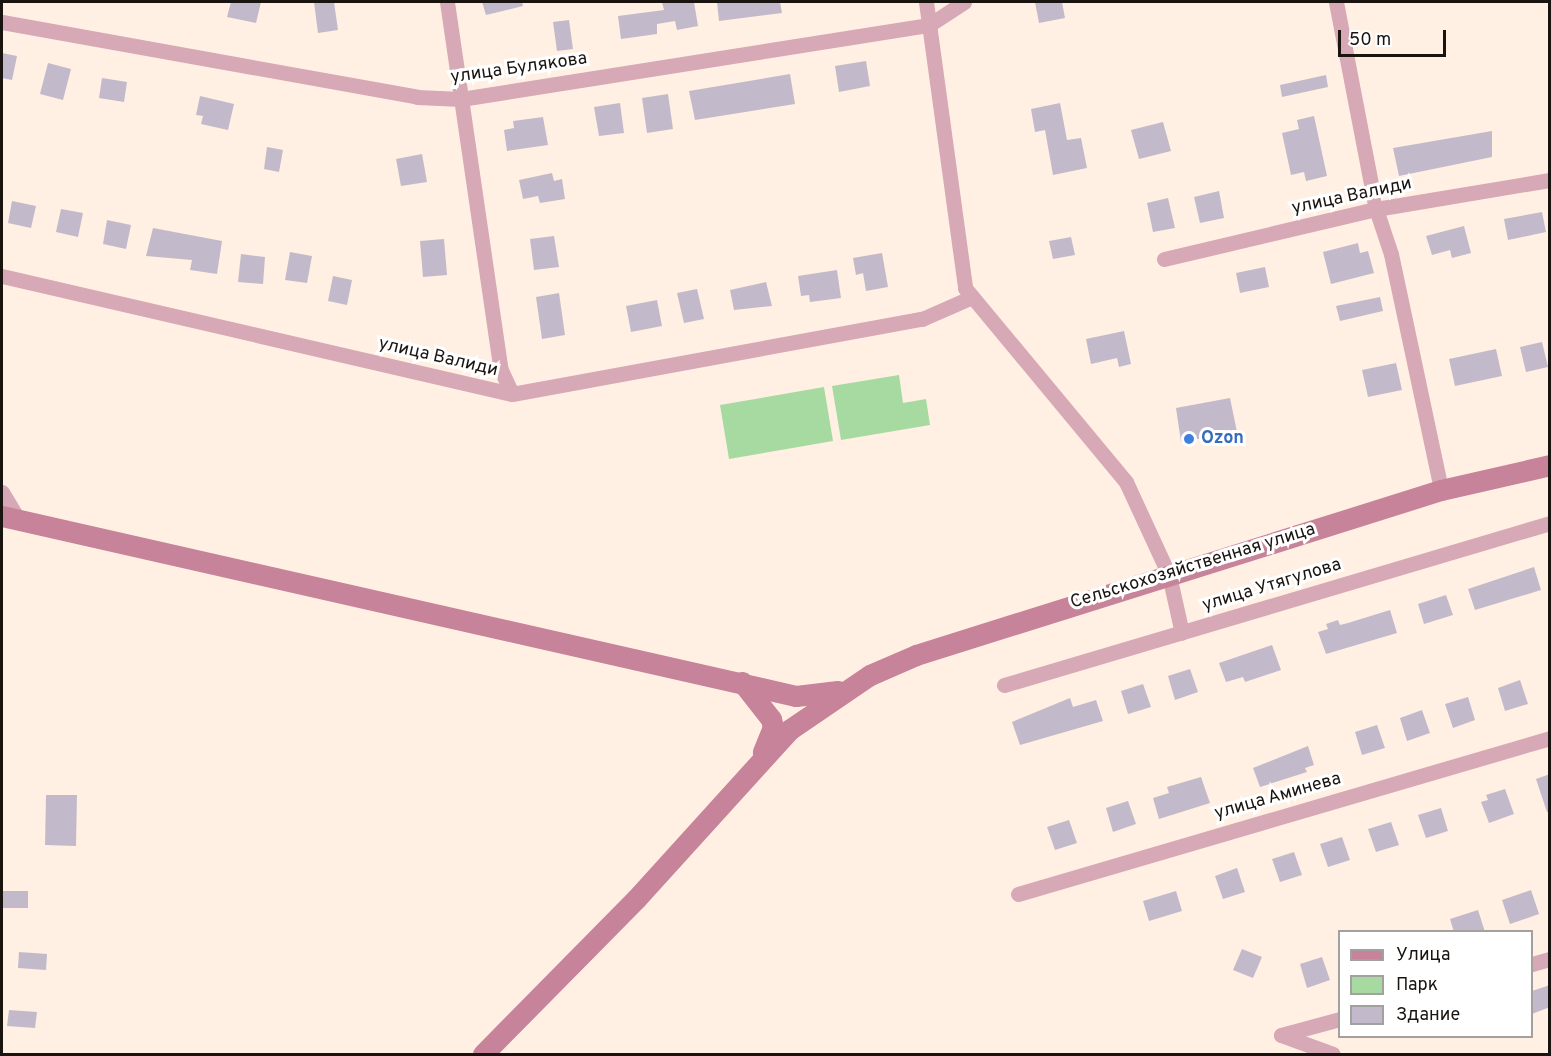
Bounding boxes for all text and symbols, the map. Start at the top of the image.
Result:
scale bar [1341,18,1449,56]
text: 50 m [1349,29,1391,52]
street label: улица Булякова [449,49,589,89]
street label: улица Валиди [1290,174,1414,220]
street label: улица Валиди [376,334,500,382]
place label: Ozon [1201,428,1244,450]
marker: Ozon [1182,432,1196,446]
street label: Сельскохозяйственная улица [1068,519,1318,615]
street label: улица Утягулова [1200,555,1344,617]
street label: улица Аминева [1212,769,1344,825]
legend [1338,930,1533,1038]
text: Улица [1396,944,1450,967]
text: Парк [1396,974,1438,997]
text: Здание [1396,1004,1460,1027]

